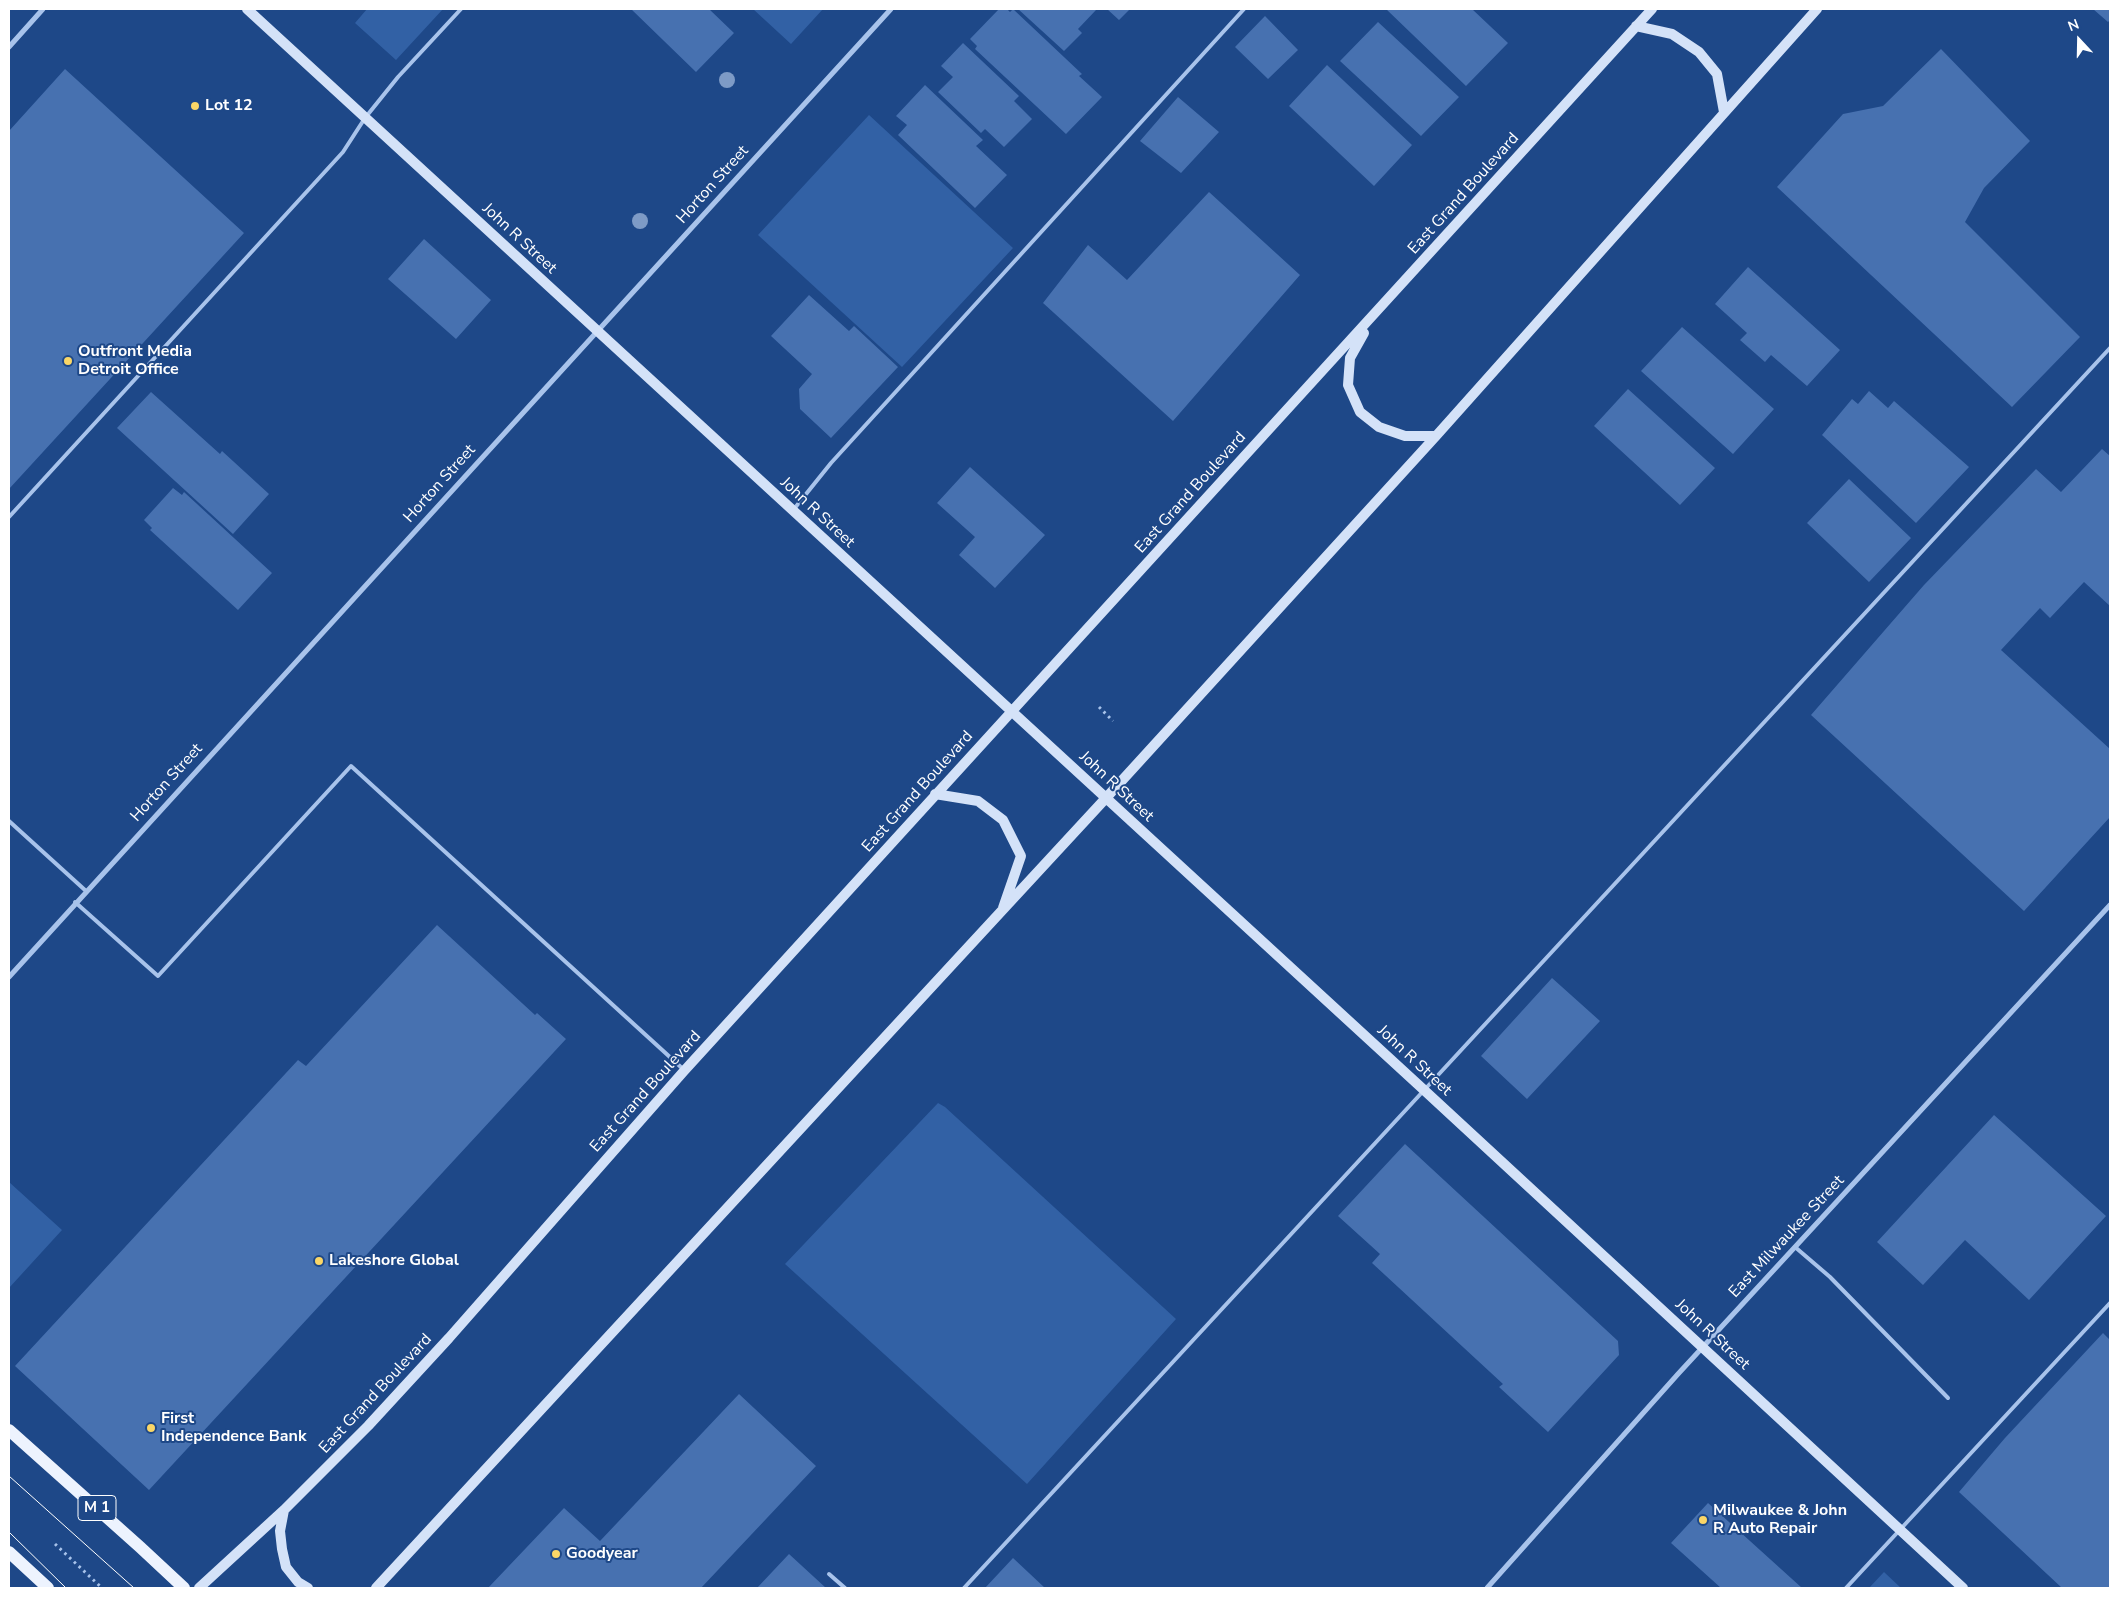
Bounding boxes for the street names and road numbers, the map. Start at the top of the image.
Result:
street label: East Grand Boulevard [1404,129,1524,259]
street label: Horton Street [673,142,753,228]
street label: John R Street [478,200,560,278]
street label: East Grand Boulevard [1131,428,1251,558]
street label: Horton Street [400,441,480,527]
street label: John R Street [776,474,858,552]
street label: East Grand Boulevard [858,727,978,857]
street label: Horton Street [127,740,207,826]
street label: John R Street [1075,748,1157,826]
street label: John R Street [1373,1022,1455,1100]
street label: East Grand Boulevard [586,1027,706,1157]
street label: East Milwaukee Street [1725,1172,1849,1302]
street label: John R Street [1671,1296,1753,1374]
street label: East Grand Boulevard [316,1330,436,1458]
road number: M 1 [78,1496,116,1520]

